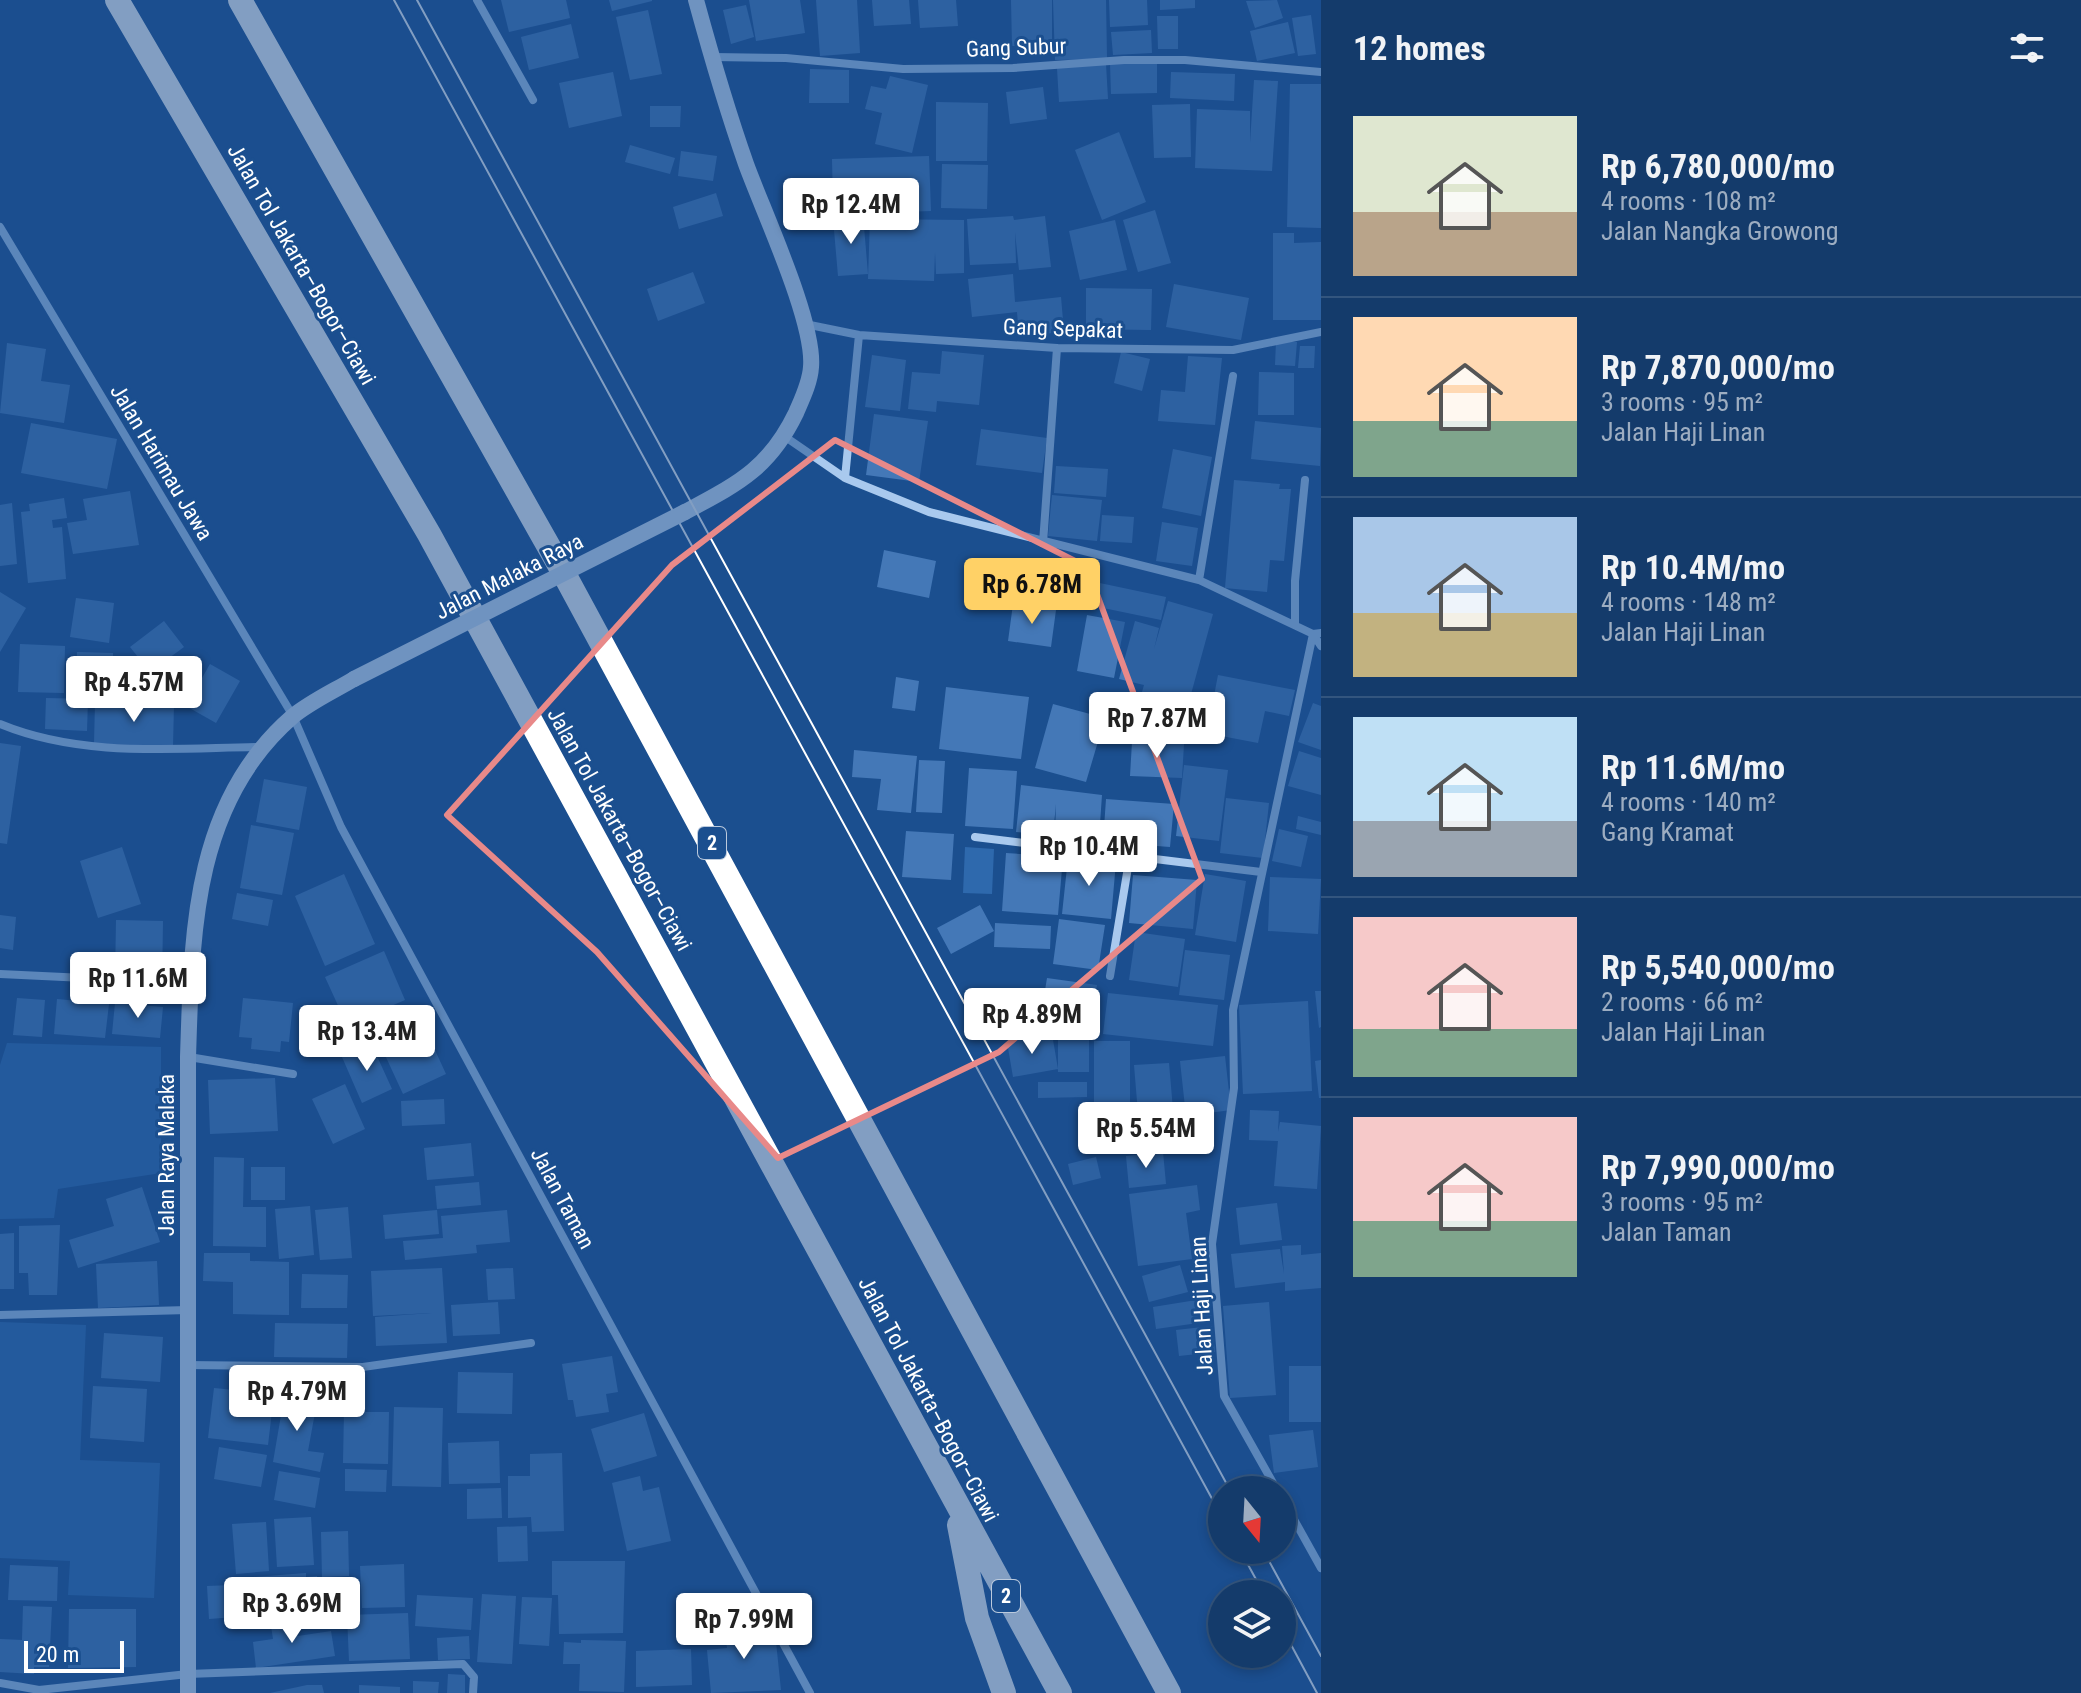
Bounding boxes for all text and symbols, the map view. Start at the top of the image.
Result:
icon: filters [2005,26,2049,70]
text: 12 homes [1353,28,1486,68]
street label: Gang Subur [965,33,1067,62]
street label: Jalan Tol Jakarta–Bogor–Ciawi [222,139,381,389]
text: Rp 6,780,000/mo [1601,146,1835,186]
icon: home [1417,148,1513,244]
pin: Rp 12.4M [768,178,934,246]
text: 4 rooms · 108 m² [1601,186,1776,216]
text: Rp 12.4M [801,189,901,219]
text: Jalan Nangka Growong [1601,216,1839,246]
street label: Gang Sepakat [1002,314,1123,343]
text: Rp 7,870,000/mo [1601,347,1835,387]
icon: home [1417,349,1513,445]
street label: Jalan Harimau Jawa [105,380,218,545]
text: 3 rooms · 95 m² [1601,387,1763,417]
text: Jalan Haji Linan [1601,417,1765,447]
street label: Jalan Malaka Raya [431,528,587,624]
text: Rp 10.4M/mo [1601,547,1785,587]
icon: home [1417,549,1513,645]
pin: Rp 6.78M [949,558,1115,626]
text: Rp 6.78M [982,569,1082,599]
text: 4 rooms · 148 m² [1601,587,1776,617]
text: Jalan Haji Linan [1601,617,1765,647]
pin: Rp 4.57M [51,656,217,724]
text: Rp 4.57M [84,667,184,697]
pin: Rp 7.87M [1074,692,1240,760]
street label: Jalan Tol Jakarta–Bogor–Ciawi [542,703,697,955]
text: Rp 7.87M [1107,703,1207,733]
text: Rp 11.6M/mo [1601,747,1785,787]
icon: home [1417,749,1513,845]
text: 4 rooms · 140 m² [1601,787,1776,817]
text: Gang Kramat [1601,817,1734,847]
pin: Rp 10.4M [1006,820,1172,888]
road number: 2 [698,827,726,859]
text: Rp 10.4M [1039,831,1139,861]
text: Rp 5,540,000/mo [1601,947,1835,987]
icon: home [1417,949,1513,1045]
pin: Rp 11.6M [55,952,221,1020]
text: Rp 11.6M [88,963,188,993]
text: 2 rooms · 66 m² [1601,987,1763,1017]
pin: Rp 4.89M [949,988,1115,1056]
text: Rp 4.89M [982,999,1082,1029]
pin: Rp 13.4M [284,1005,450,1073]
text: Rp 13.4M [317,1016,417,1046]
text: Jalan Haji Linan [1601,1017,1765,1047]
street label: Jalan Raya Malaka [154,1074,179,1236]
pin: Rp 5.54M [1063,1102,1229,1170]
text: Rp 5.54M [1096,1113,1196,1143]
street label: Jalan Taman [526,1144,600,1253]
text: Rp 7,990,000/mo [1601,1147,1835,1187]
icon: home [1417,1149,1513,1245]
text: 3 rooms · 95 m² [1601,1187,1763,1217]
text: Jalan Taman [1601,1217,1732,1247]
street label: Jalan Haji Linan [1185,1236,1218,1376]
street label: Jalan Tol Jakarta–Bogor–Ciawi [853,1273,1004,1526]
pin: Rp 4.79M [214,1365,380,1433]
text: Rp 4.79M [247,1376,347,1406]
north arrow [1208,1476,1296,1564]
map controls [1208,1476,1296,1668]
pin: Rp 3.69M [209,1577,375,1645]
road number: 2 [992,1580,1020,1612]
button: layers [1208,1580,1296,1668]
text: Rp 3.69M [242,1588,342,1618]
pin: Rp 7.99M [661,1593,827,1661]
text: Rp 7.99M [694,1604,794,1634]
scale bar [24,1637,124,1673]
text: 20 m [36,1642,79,1667]

